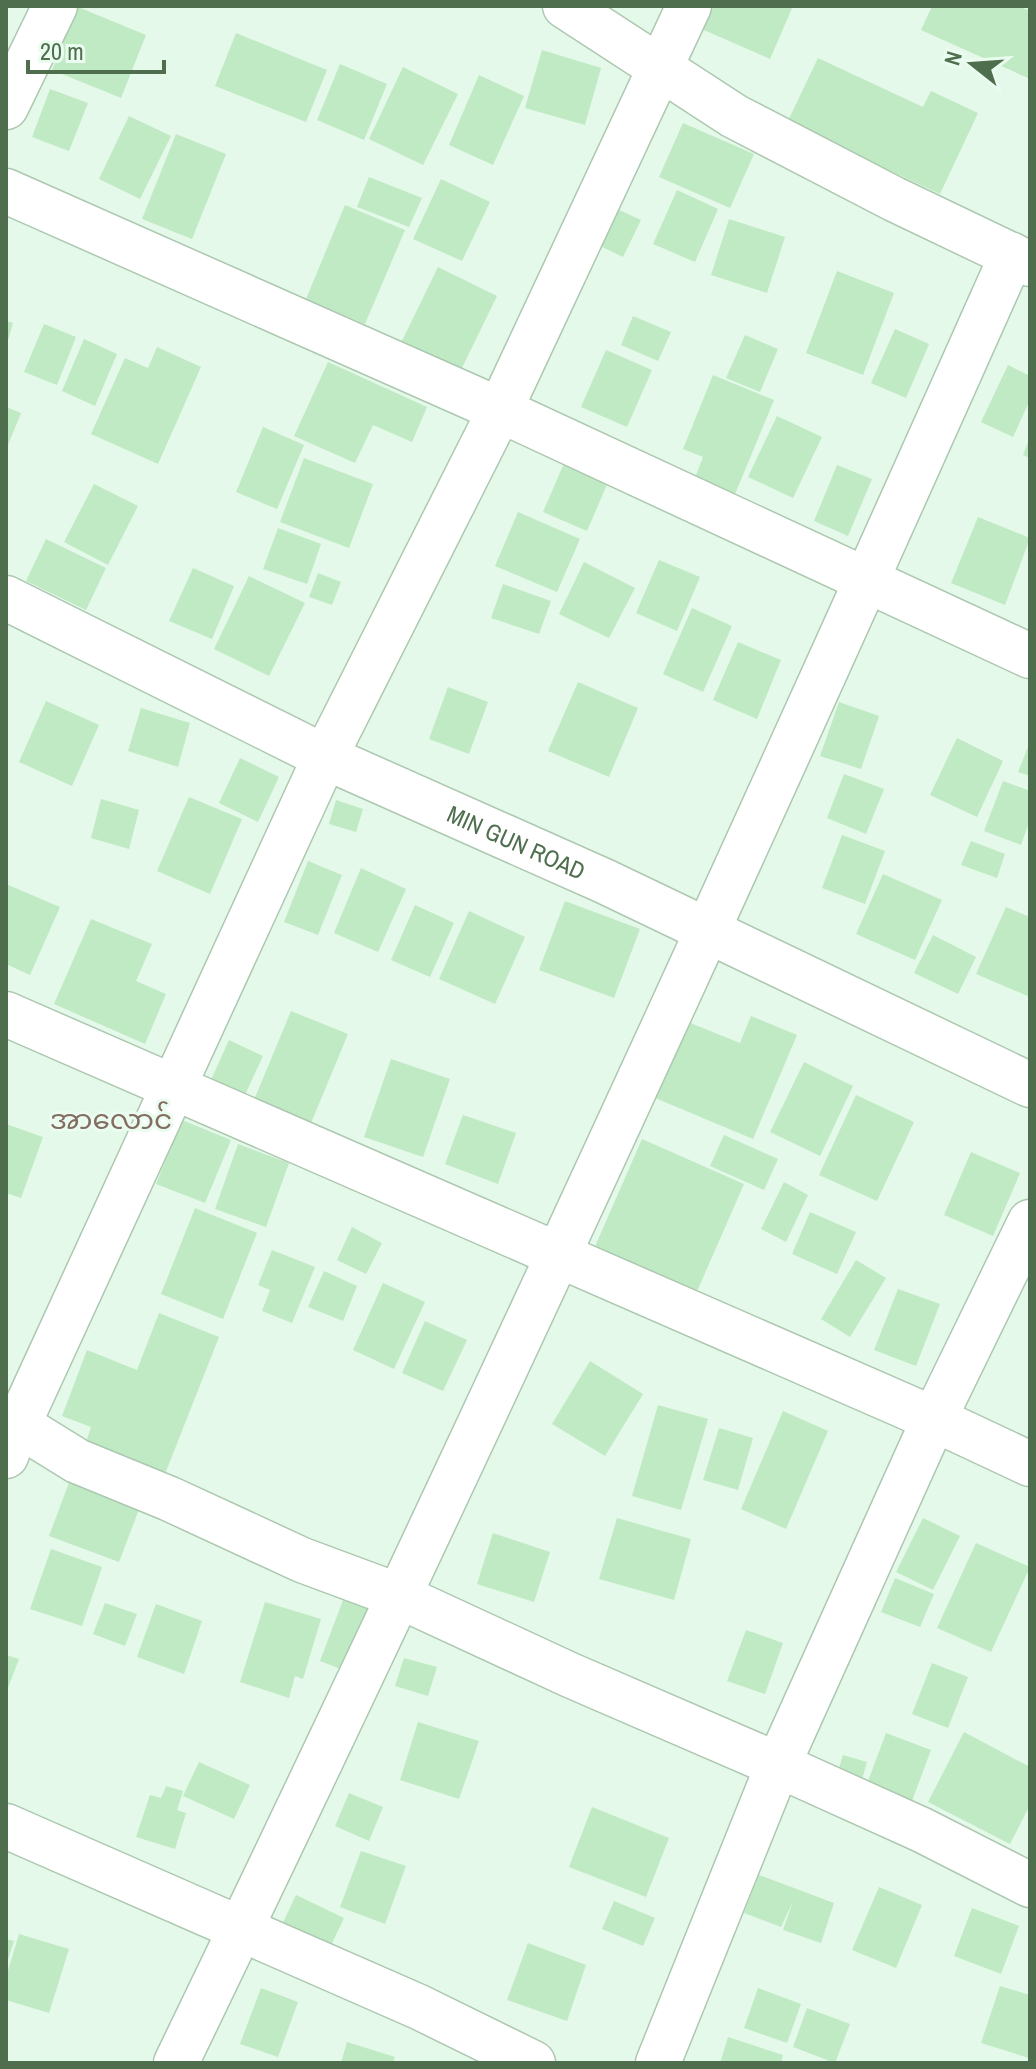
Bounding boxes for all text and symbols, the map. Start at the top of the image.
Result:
scale bar [28,24,164,74]
north arrow [932,24,1012,104]
text: 20 m [40,35,84,67]
text: N [937,48,969,69]
street label: MIN GUN ROAD [443,797,590,887]
district label: အာလောင် [50,1100,172,1138]

